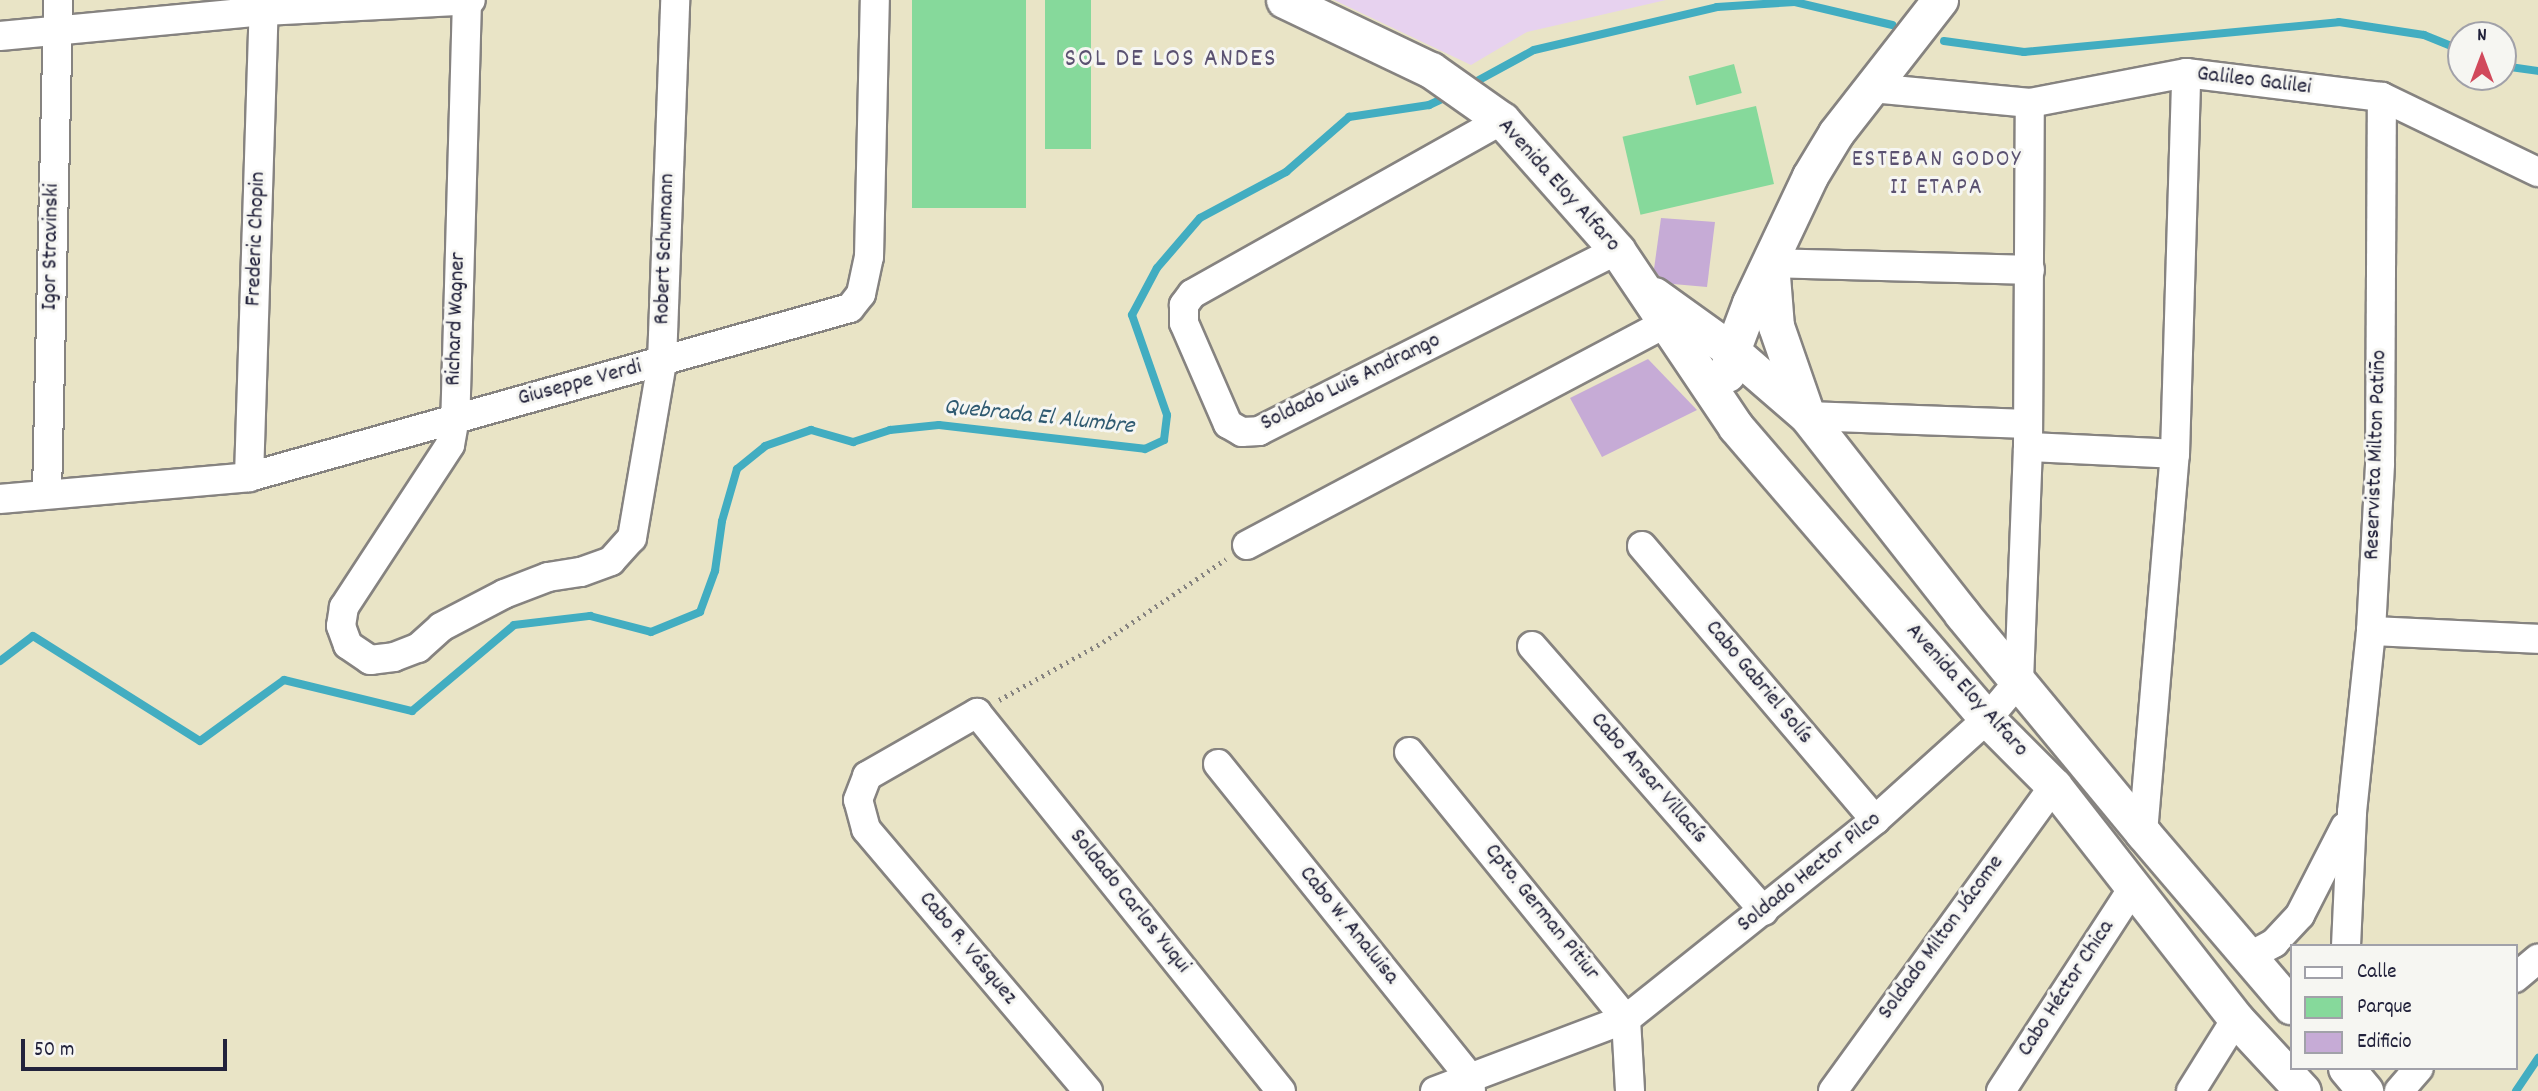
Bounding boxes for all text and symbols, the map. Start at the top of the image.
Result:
north arrow [2447,21,2517,91]
text: N [2477,23,2487,50]
district label: SOL DE LOS ANDES [1067,44,1275,76]
street label: Galileo Galilei [2195,61,2313,103]
street label: Avenida Eloy Alfaro [1491,113,1625,259]
district label: ESTEBAN GODOY II ETAPA [1853,147,2021,203]
street label: Frederic Chopin [241,171,273,307]
street label: Robert Schumann [650,173,682,325]
street label: Igor Stravinski [37,183,67,311]
street label: Richard Wagner [441,252,473,386]
street label: Soldado Luis Andrango [1257,328,1445,438]
street label: Reservista Milton Patiño [2360,349,2394,561]
street label: Giuseppe Verdi [515,354,645,414]
water label: Quebrada El Alumbre [942,394,1136,442]
street label: Cabo Gabriel Solís [1698,615,1818,751]
street label: Avenida Eloy Alfaro [1899,618,2033,764]
street label: Cabo Ansar Villacís [1583,708,1713,850]
street label: Soldado Hector Pilco [1733,807,1887,939]
street label: Soldado Carlos Yuqui [1062,824,1196,980]
street label: Cpto. German Pitiur [1477,839,1605,987]
street label: Soldado Milton Jácome [1873,850,2011,1026]
street label: Cabo W. Analuisa [1292,861,1404,991]
street label: Cabo R. Vásquez [912,887,1022,1011]
street label: Cabo Héctor Chica [2013,916,2121,1062]
legend [2290,944,2517,1070]
text: Calle [2357,958,2396,988]
text: Parque [2357,993,2412,1023]
scale bar [24,1024,231,1068]
text: Edificio [2357,1028,2412,1058]
text: 50 m [34,1036,74,1066]

